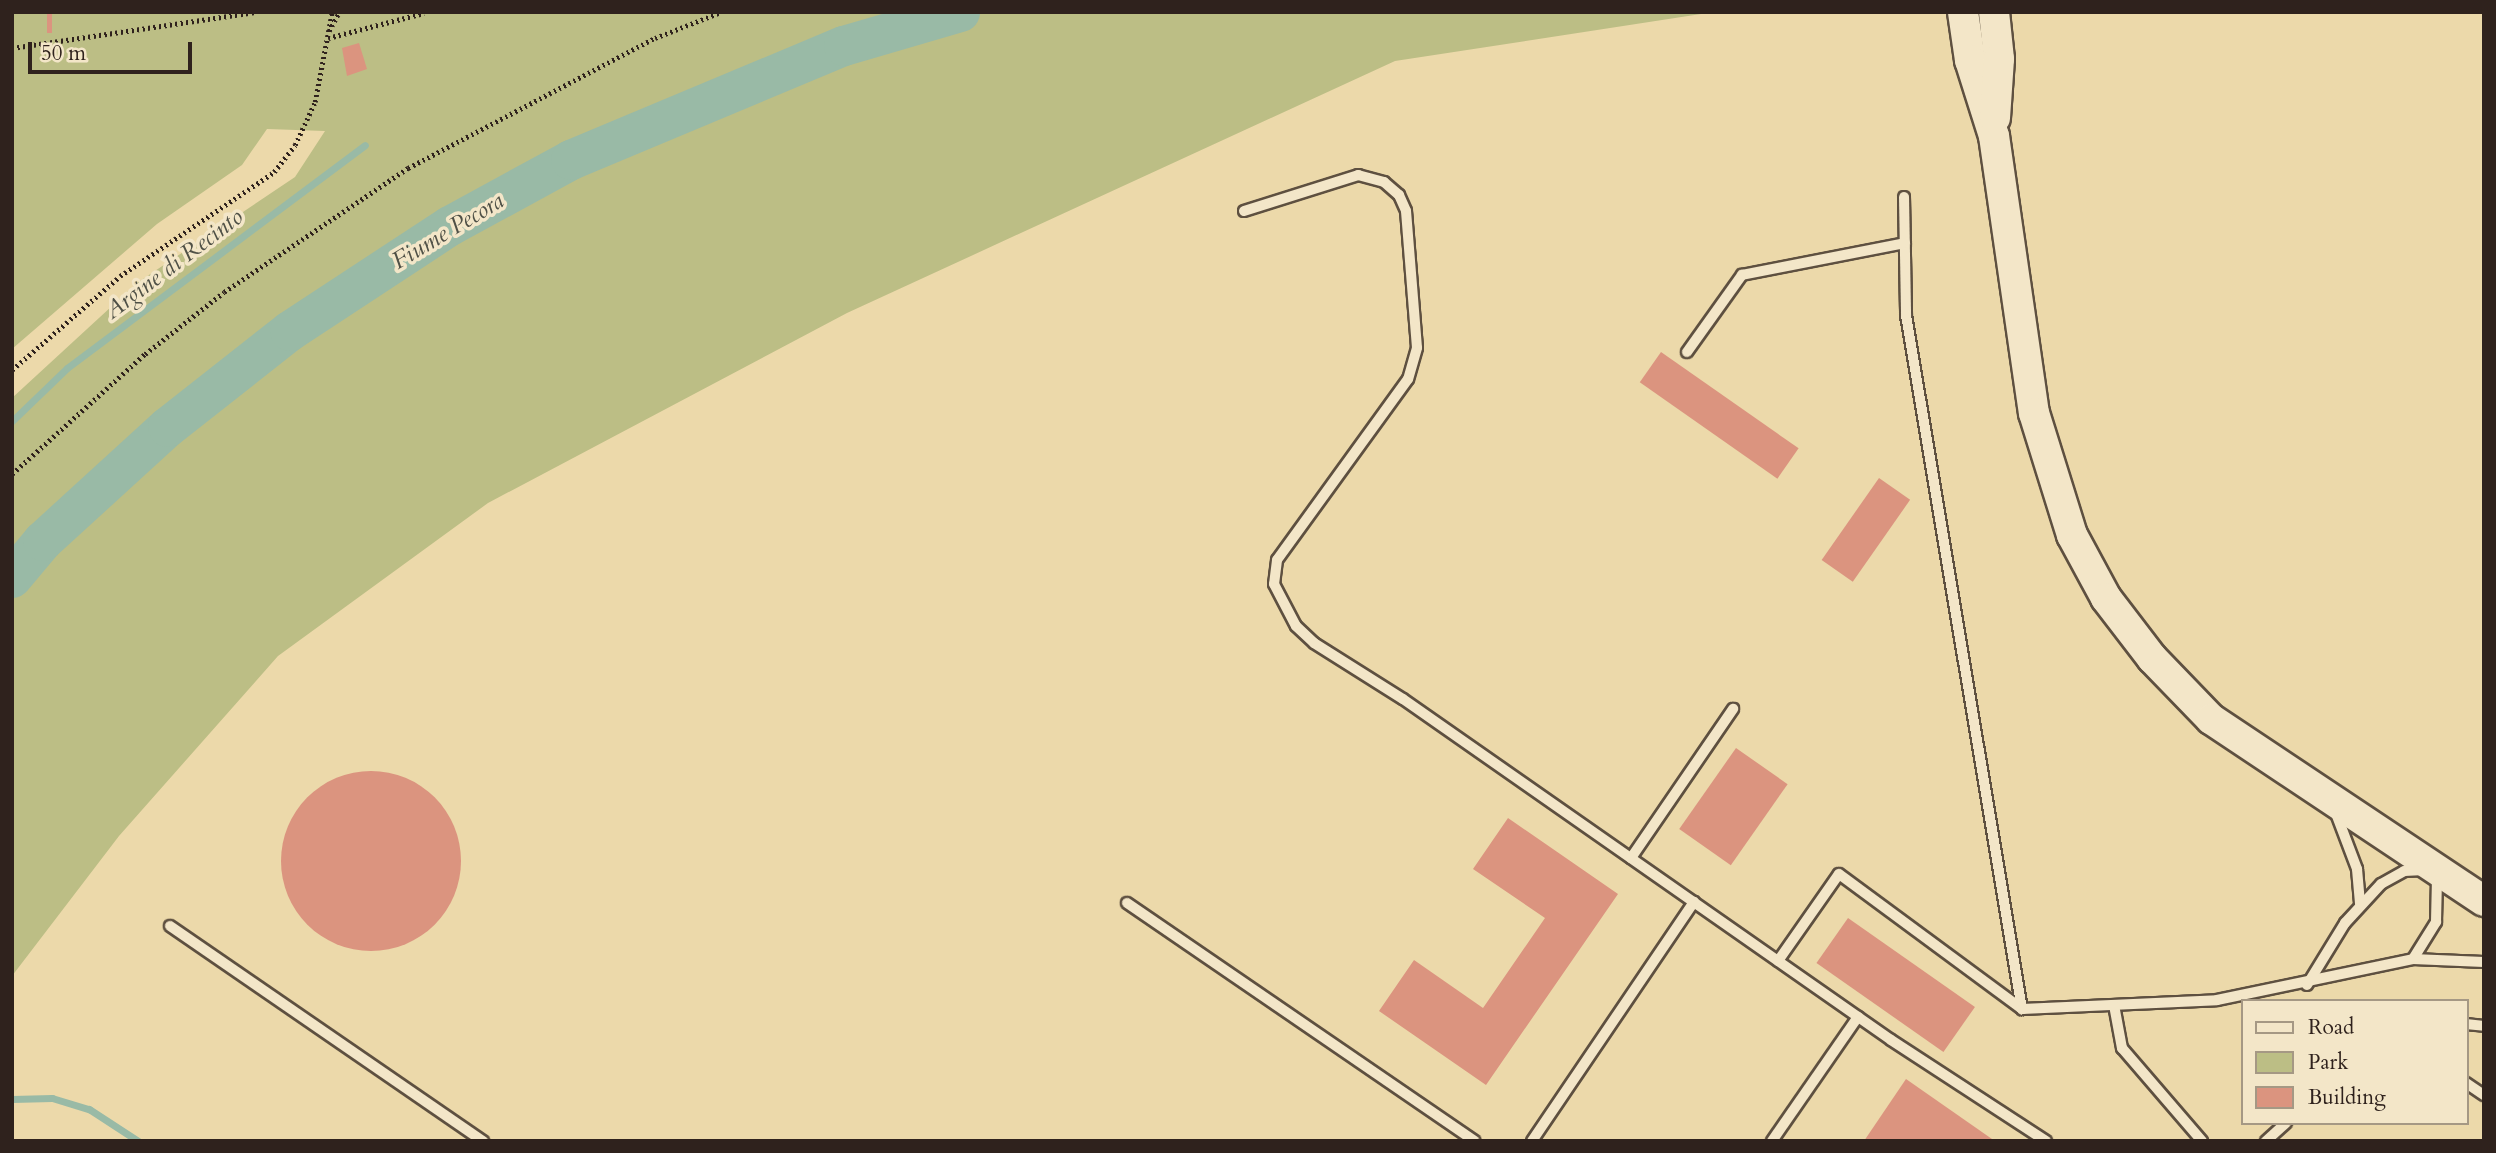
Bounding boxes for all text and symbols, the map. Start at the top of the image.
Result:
scale bar [32,28,196,72]
text: 50 m [41,39,86,68]
water label: Fiume Pecora [387,186,509,276]
water label: Argine di Recinto [99,202,249,326]
legend [2240,999,2468,1125]
text: Road [2308,1013,2354,1042]
text: Park [2308,1048,2348,1077]
text: Building [2308,1083,2386,1112]

